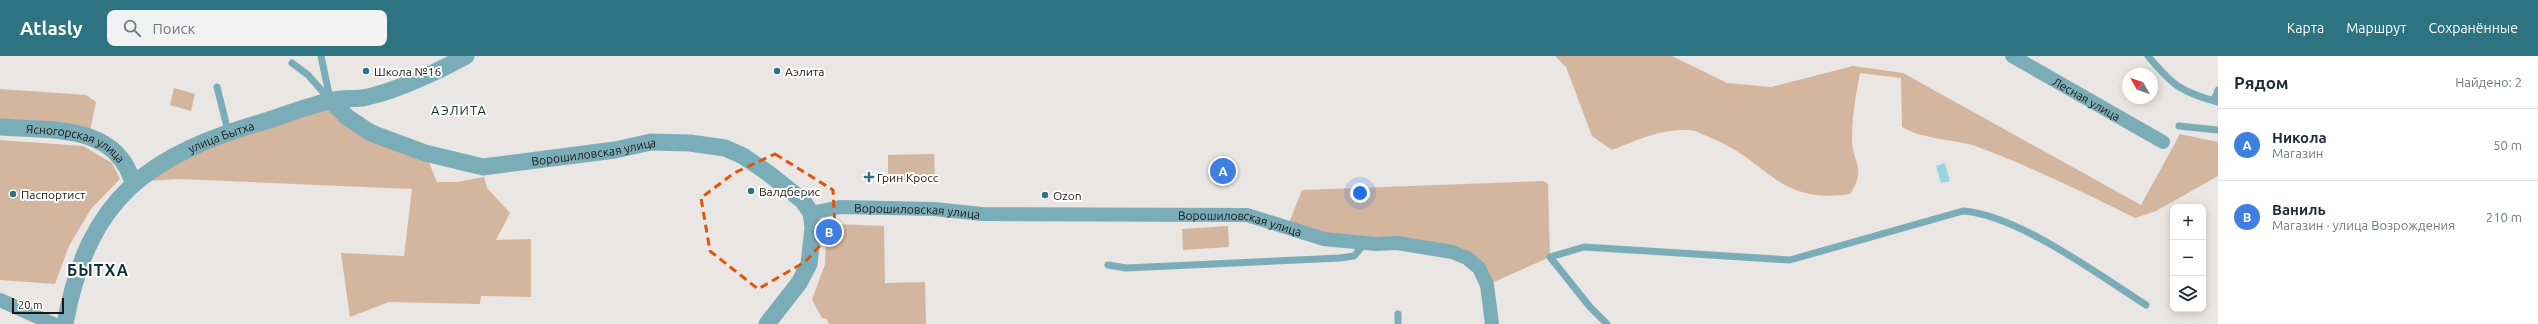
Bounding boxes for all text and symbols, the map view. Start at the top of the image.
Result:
search box [107,10,387,46]
text: Atlasly [20,17,83,39]
icon: search [121,17,143,39]
text: Поиск [153,20,195,37]
text: Карта [2287,20,2324,36]
text: Маршрут [2346,20,2407,36]
text: Сохранённые [2429,20,2518,36]
place label: Школа №16 [374,65,442,78]
place label: Аэлита [785,65,824,78]
marker: Школа №16 [361,66,371,76]
marker: Аэлита [772,66,782,76]
north arrow [2122,68,2158,104]
text: Рядом [2234,73,2289,92]
street label: Лесная улица [2051,74,2123,123]
text: Найдено: 2 [2455,75,2522,89]
district label: АЭЛИТА [431,103,487,117]
street label: улица Бытха [186,118,256,155]
street label: Ясногорская улица [26,122,128,165]
text: Никола [2272,129,2327,146]
street label: Ворошиловская улица [530,135,656,167]
text: A [2242,138,2252,152]
text: 50 m [2493,138,2522,152]
text: Магазин [2272,146,2323,160]
pin: A [1210,156,1236,186]
place label: Грин Кросс [877,171,939,184]
marker: Грин Кросс [864,172,874,182]
your location [1350,183,1370,203]
place label: Валдберис [759,185,821,198]
marker: Валдберис [746,186,756,196]
place label: Паспортист [21,188,86,201]
marker: Паспортист [8,189,18,199]
place label: Ozon [1053,189,1082,202]
marker: Ozon [1040,190,1050,200]
street label: Ворошиловская улица [854,201,981,220]
text: Ваниль [2272,201,2326,218]
map controls [2170,204,2206,312]
button: + [2170,204,2206,240]
street label: Ворошиловская улица [1178,208,1304,238]
text: B [2243,210,2251,224]
text: 210 m [2486,210,2522,224]
pin: B [816,217,842,247]
text: Магазин · улица Возрождения [2272,218,2455,232]
button: − [2170,240,2206,276]
district label: БЫТХА [67,261,129,279]
button: layers [2170,276,2206,312]
scale bar [12,296,64,315]
text: 20 m [18,299,42,311]

